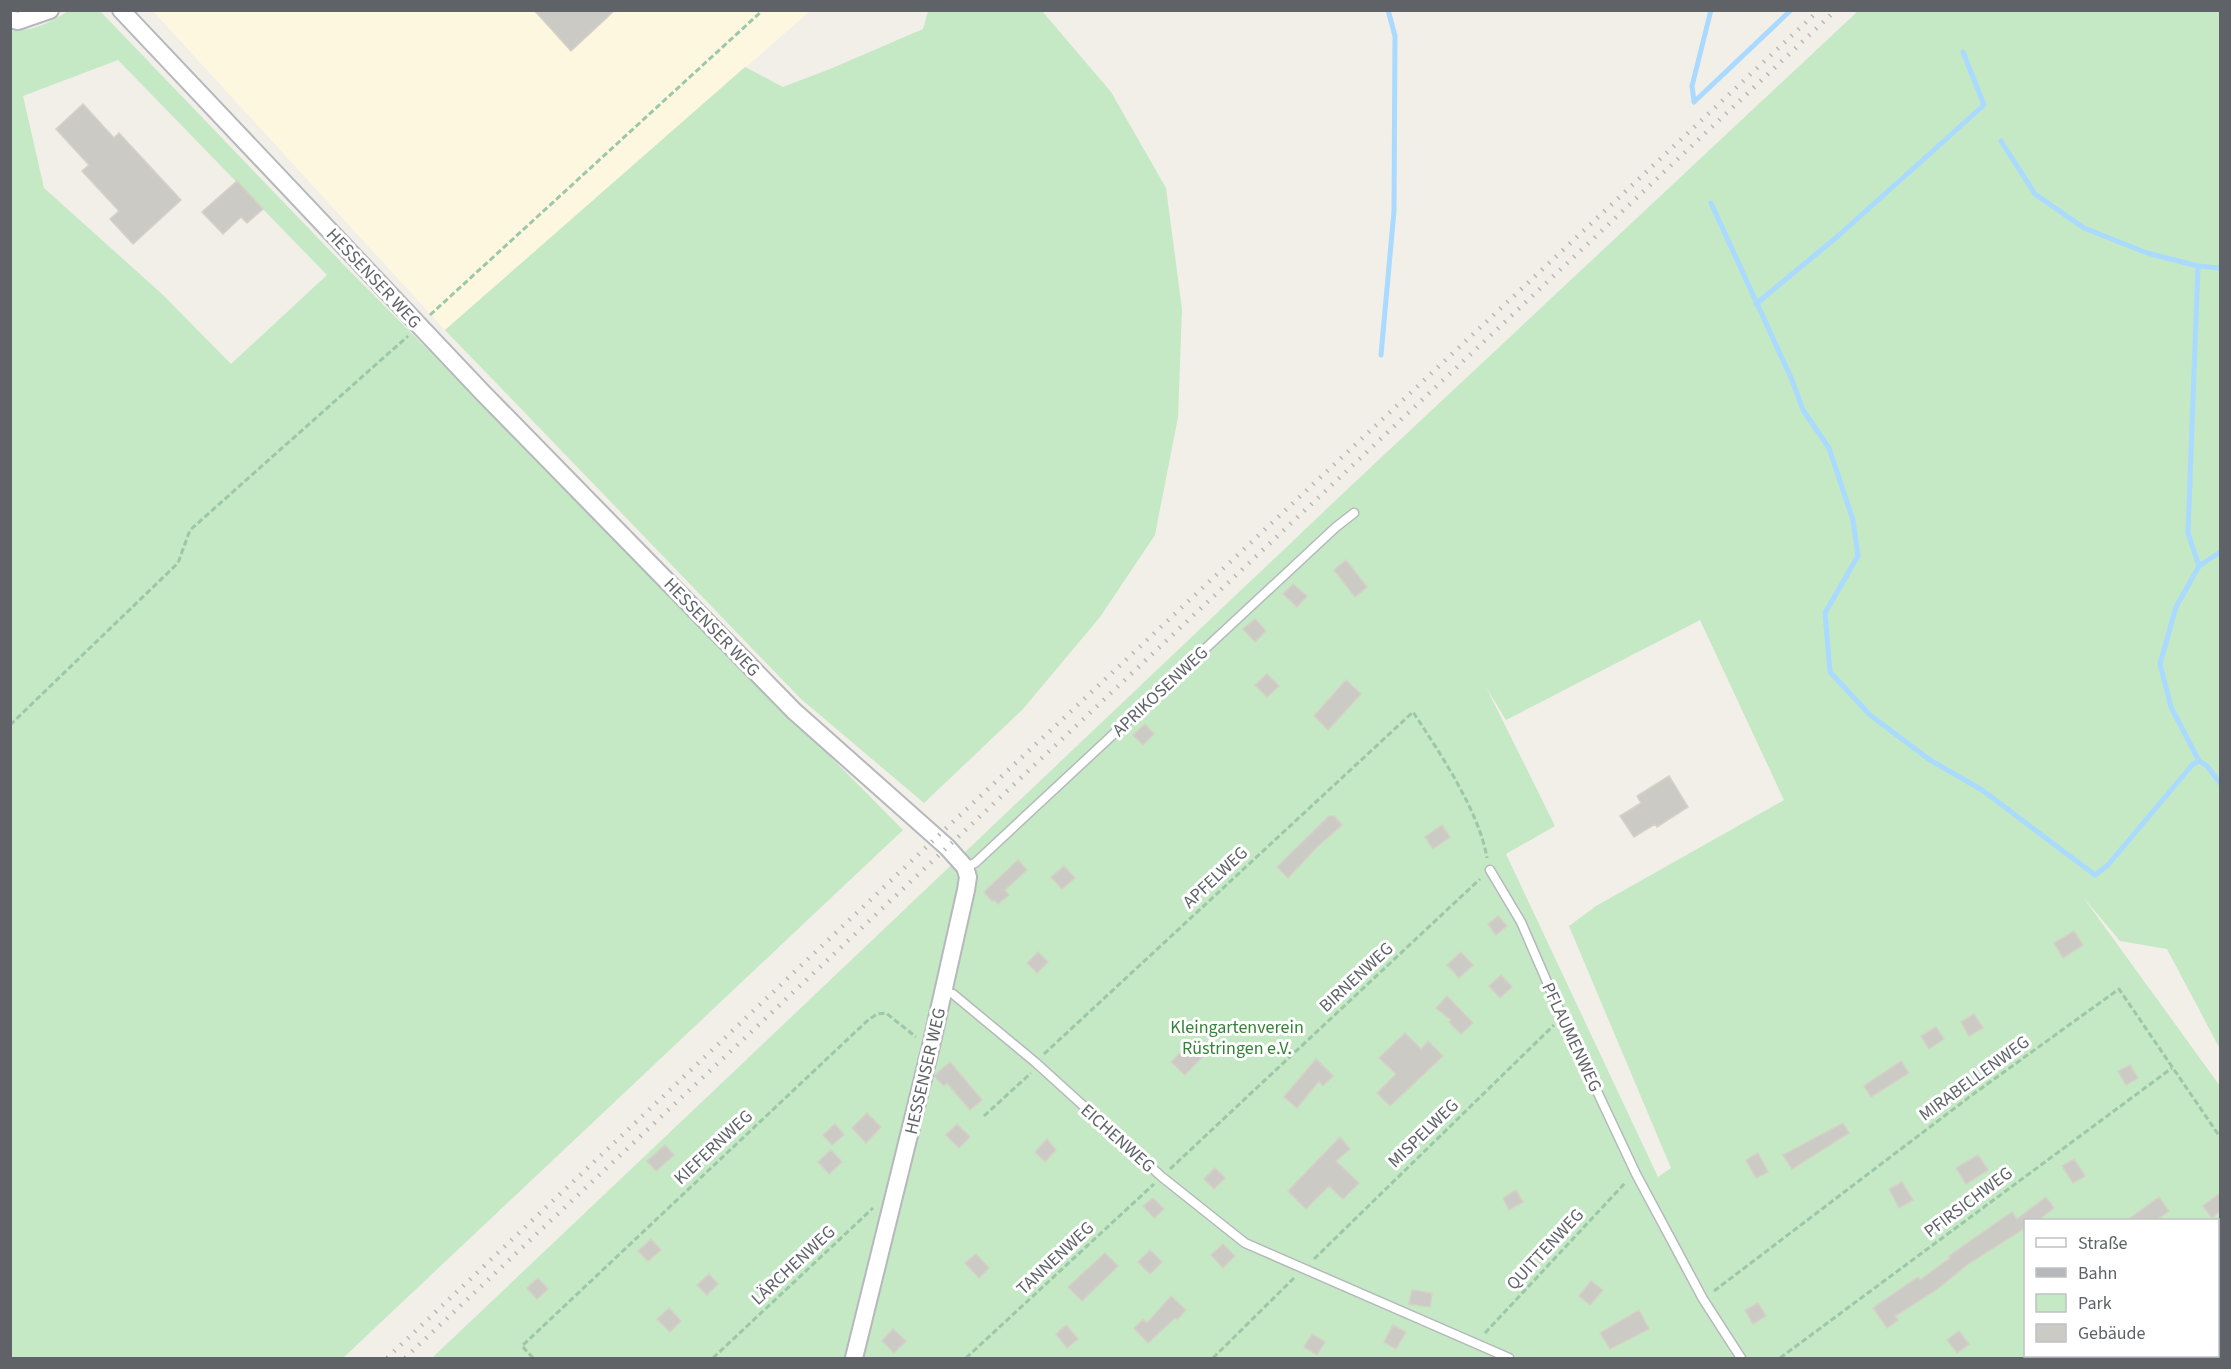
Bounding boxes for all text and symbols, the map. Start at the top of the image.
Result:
street label: HESSENSER WEG [320,223,427,334]
street label: HESSENSER WEG [658,572,765,682]
street label: APRIKOSENWEG [1107,640,1214,742]
street label: APFELWEG [1177,841,1253,914]
street label: BIRNENWEG [1314,936,1399,1018]
street label: PFLAUMENWEG [1535,978,1608,1096]
street label: HESSENSER WEG [899,1005,952,1137]
park label: Kleingartenverein Rüstringen e.V. [1170,1015,1304,1061]
street label: MIRABELLENWEG [1914,1030,2035,1127]
street label: MISPELWEG [1382,1093,1464,1173]
street label: EICHENWEG [1075,1098,1160,1178]
street label: KIEFERNWEG [668,1104,758,1190]
street label: PFIRSICHWEG [1919,1161,2018,1244]
street label: QUITTENWEG [1501,1203,1590,1296]
street label: TANNENWEG [1011,1216,1100,1301]
legend [2024,1219,2219,1357]
street label: LÄRCHENWEG [746,1220,841,1311]
text: Straße [2078,1231,2128,1256]
text: Bahn [2078,1261,2117,1286]
text: Park [2078,1291,2112,1316]
text: Gebäude [2078,1321,2146,1346]

